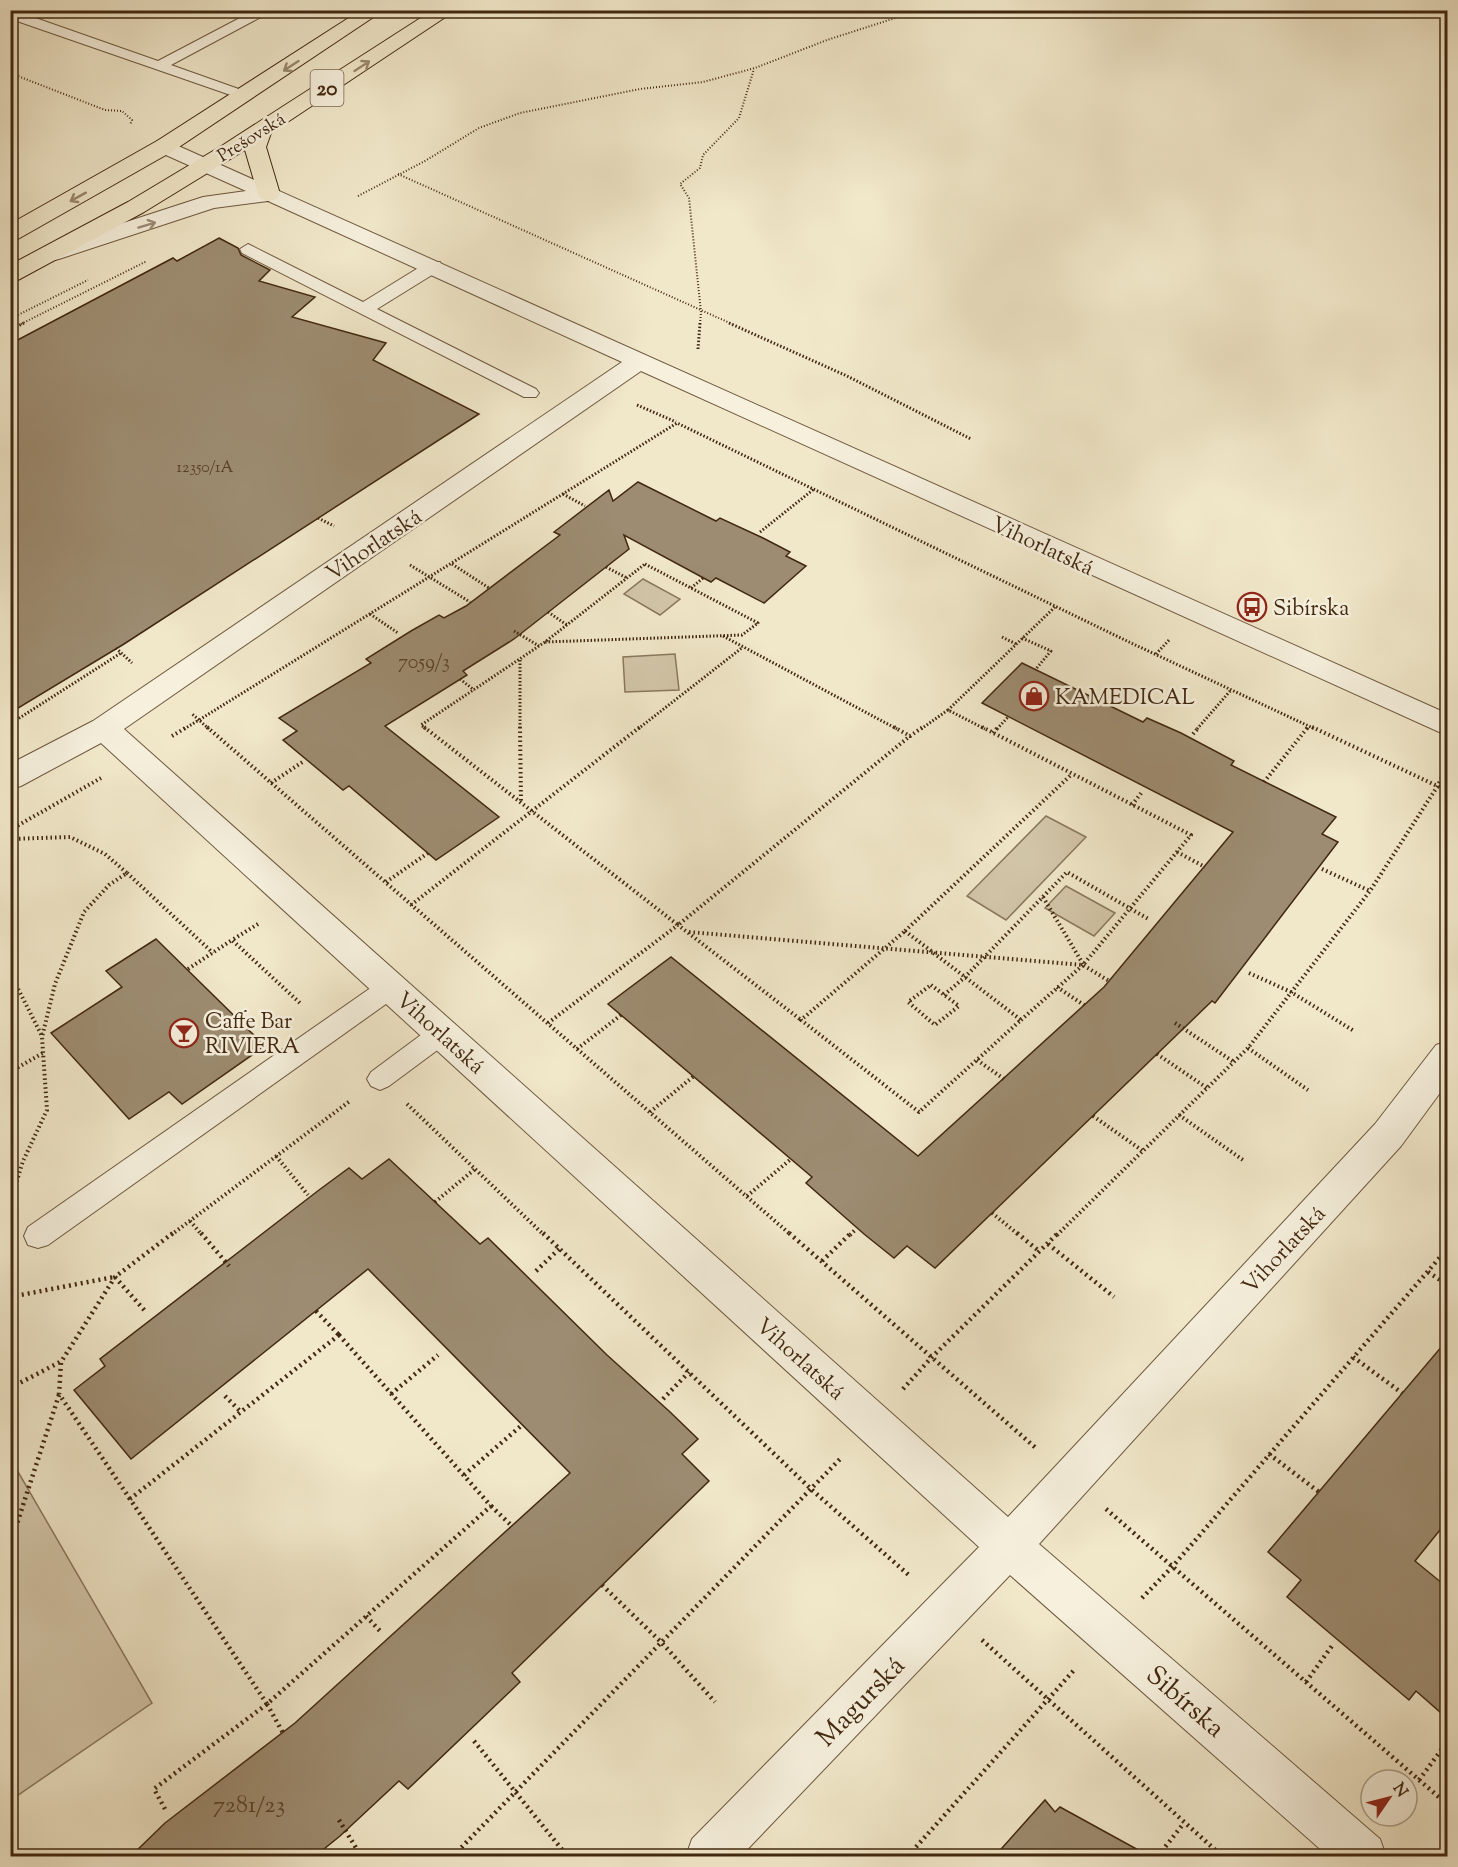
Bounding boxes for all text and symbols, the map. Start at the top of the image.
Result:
one-way arrow [283,60,300,72]
one-way arrow [353,60,370,72]
road number: 20 [310,70,344,106]
street label: Prešovská [213,108,291,170]
one-way arrow [70,191,87,203]
one-way arrow [137,219,156,230]
house number: 12350/1A [177,457,234,480]
street label: Vihorlatská [320,502,429,590]
street label: Vihorlatská [985,510,1098,585]
bus stop icon: Sibírska [1236,591,1268,623]
place label: Sibírska [1273,594,1349,626]
house number: 7059/3 [398,649,450,678]
shop icon: KAMEDICAL [1018,680,1050,712]
place label: KAMEDICAL [1055,683,1195,715]
street label: Vihorlatská [387,986,491,1083]
place label: Caffe Bar RIVIERA [205,1007,300,1064]
bar icon: Caffe Bar RIVIERA [168,1017,200,1049]
street label: Vihorlatská [1236,1200,1334,1302]
street label: Vihorlatská [747,1312,851,1409]
street label: Magurská [808,1648,915,1757]
street label: Sibírska [1136,1657,1233,1748]
north arrow [1359,1768,1419,1828]
text: N [1386,1779,1412,1803]
house number: 7281/23 [213,1789,285,1823]

